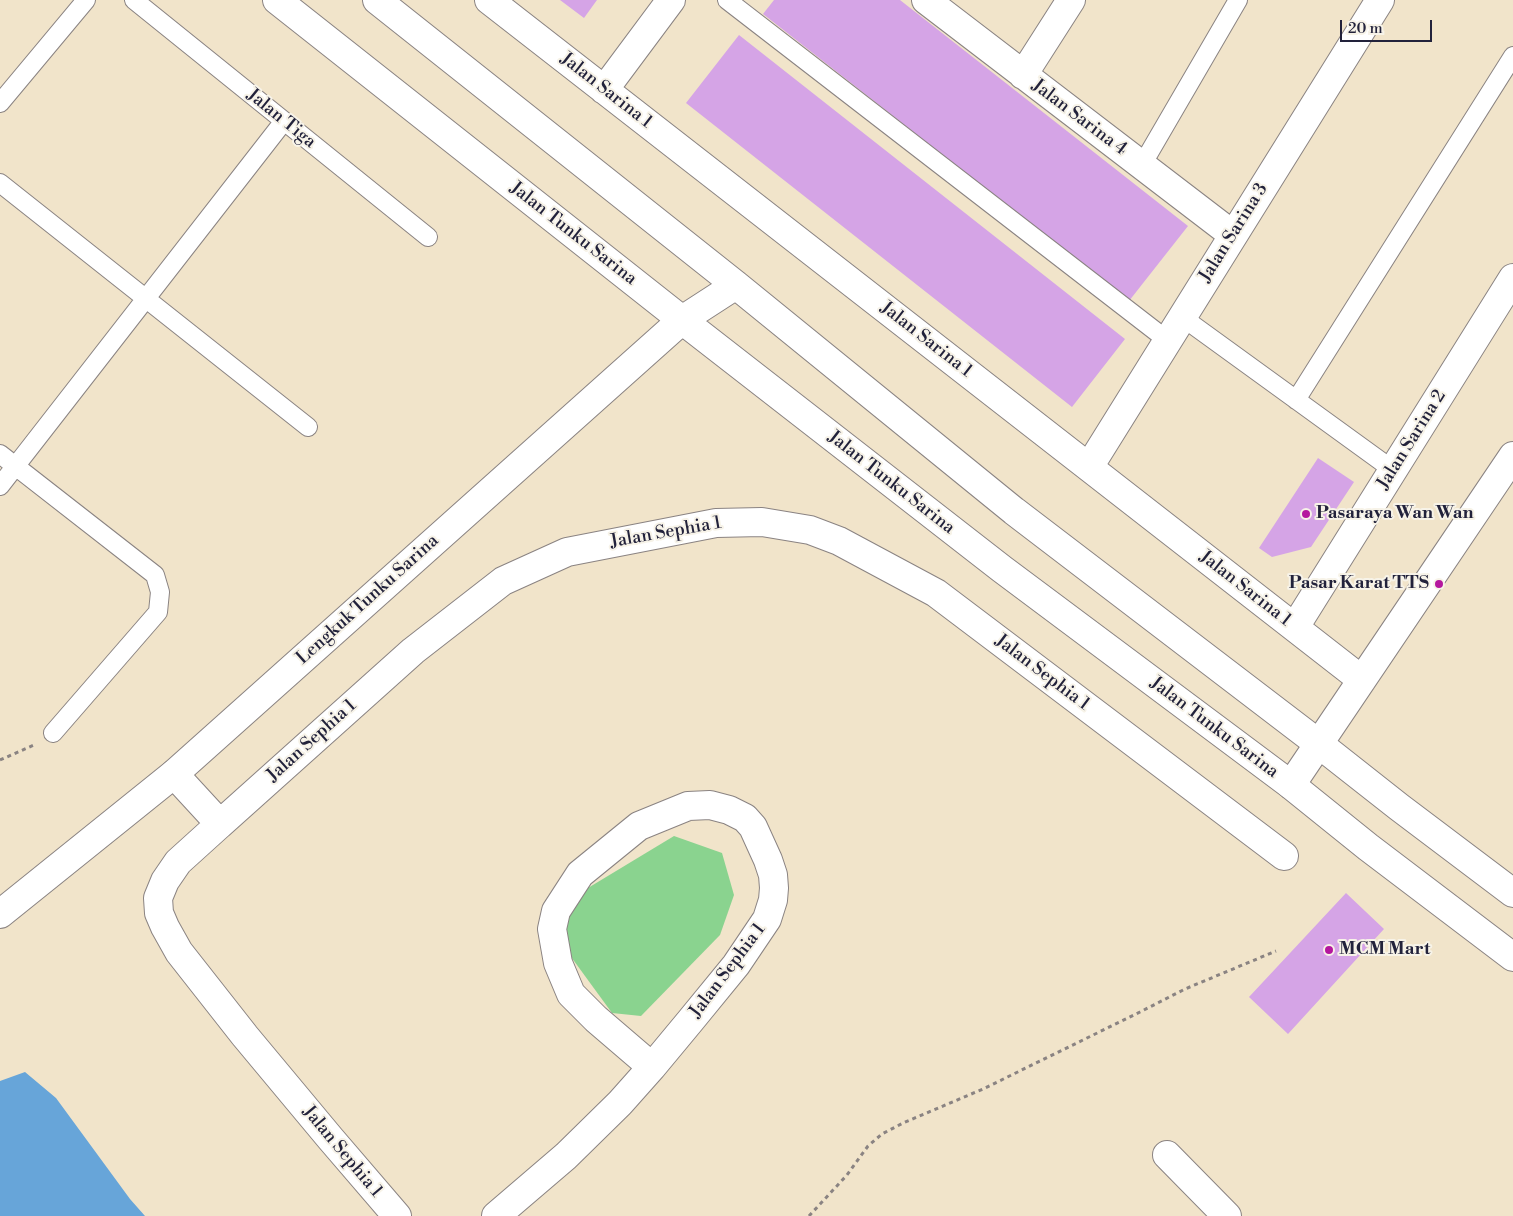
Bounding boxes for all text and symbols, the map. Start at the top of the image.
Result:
scale bar [1343,10,1436,42]
text: 20 m [1348,19,1383,38]
street label: Jalan Sarina 1 [556,48,656,134]
street label: Jalan Sarina 4 [1027,75,1131,161]
street label: Jalan Tiga [242,85,320,153]
street label: Jalan Tunku Sarina [505,178,641,290]
street label: Jalan Sarina 3 [1195,180,1273,286]
street label: Jalan Sarina 1 [876,297,976,383]
street label: Jalan Sarina 2 [1373,386,1451,494]
street label: Jalan Tunku Sarina [823,427,959,539]
place label: Pasaraya Wan Wan [1316,503,1474,525]
marker: Pasaraya Wan Wan [1300,508,1312,520]
street label: Jalan Sephia 1 [609,513,723,553]
street label: Lengkuk Tunku Sarina [292,530,444,670]
street label: Jalan Sarina 1 [1195,546,1295,632]
place label: Pasar Karat TTS [1289,573,1429,595]
marker: Pasar Karat TTS [1433,578,1445,590]
street label: Jalan Sephia 1 [991,630,1093,716]
street label: Jalan Tunku Sarina [1146,673,1282,783]
street label: Jalan Sephia 1 [263,695,361,787]
street label: Jalan Sephia 1 [685,920,771,1022]
place label: MCM Mart [1339,939,1430,961]
marker: MCM Mart [1323,944,1335,956]
street label: Jalan Sephia 1 [298,1102,386,1202]

